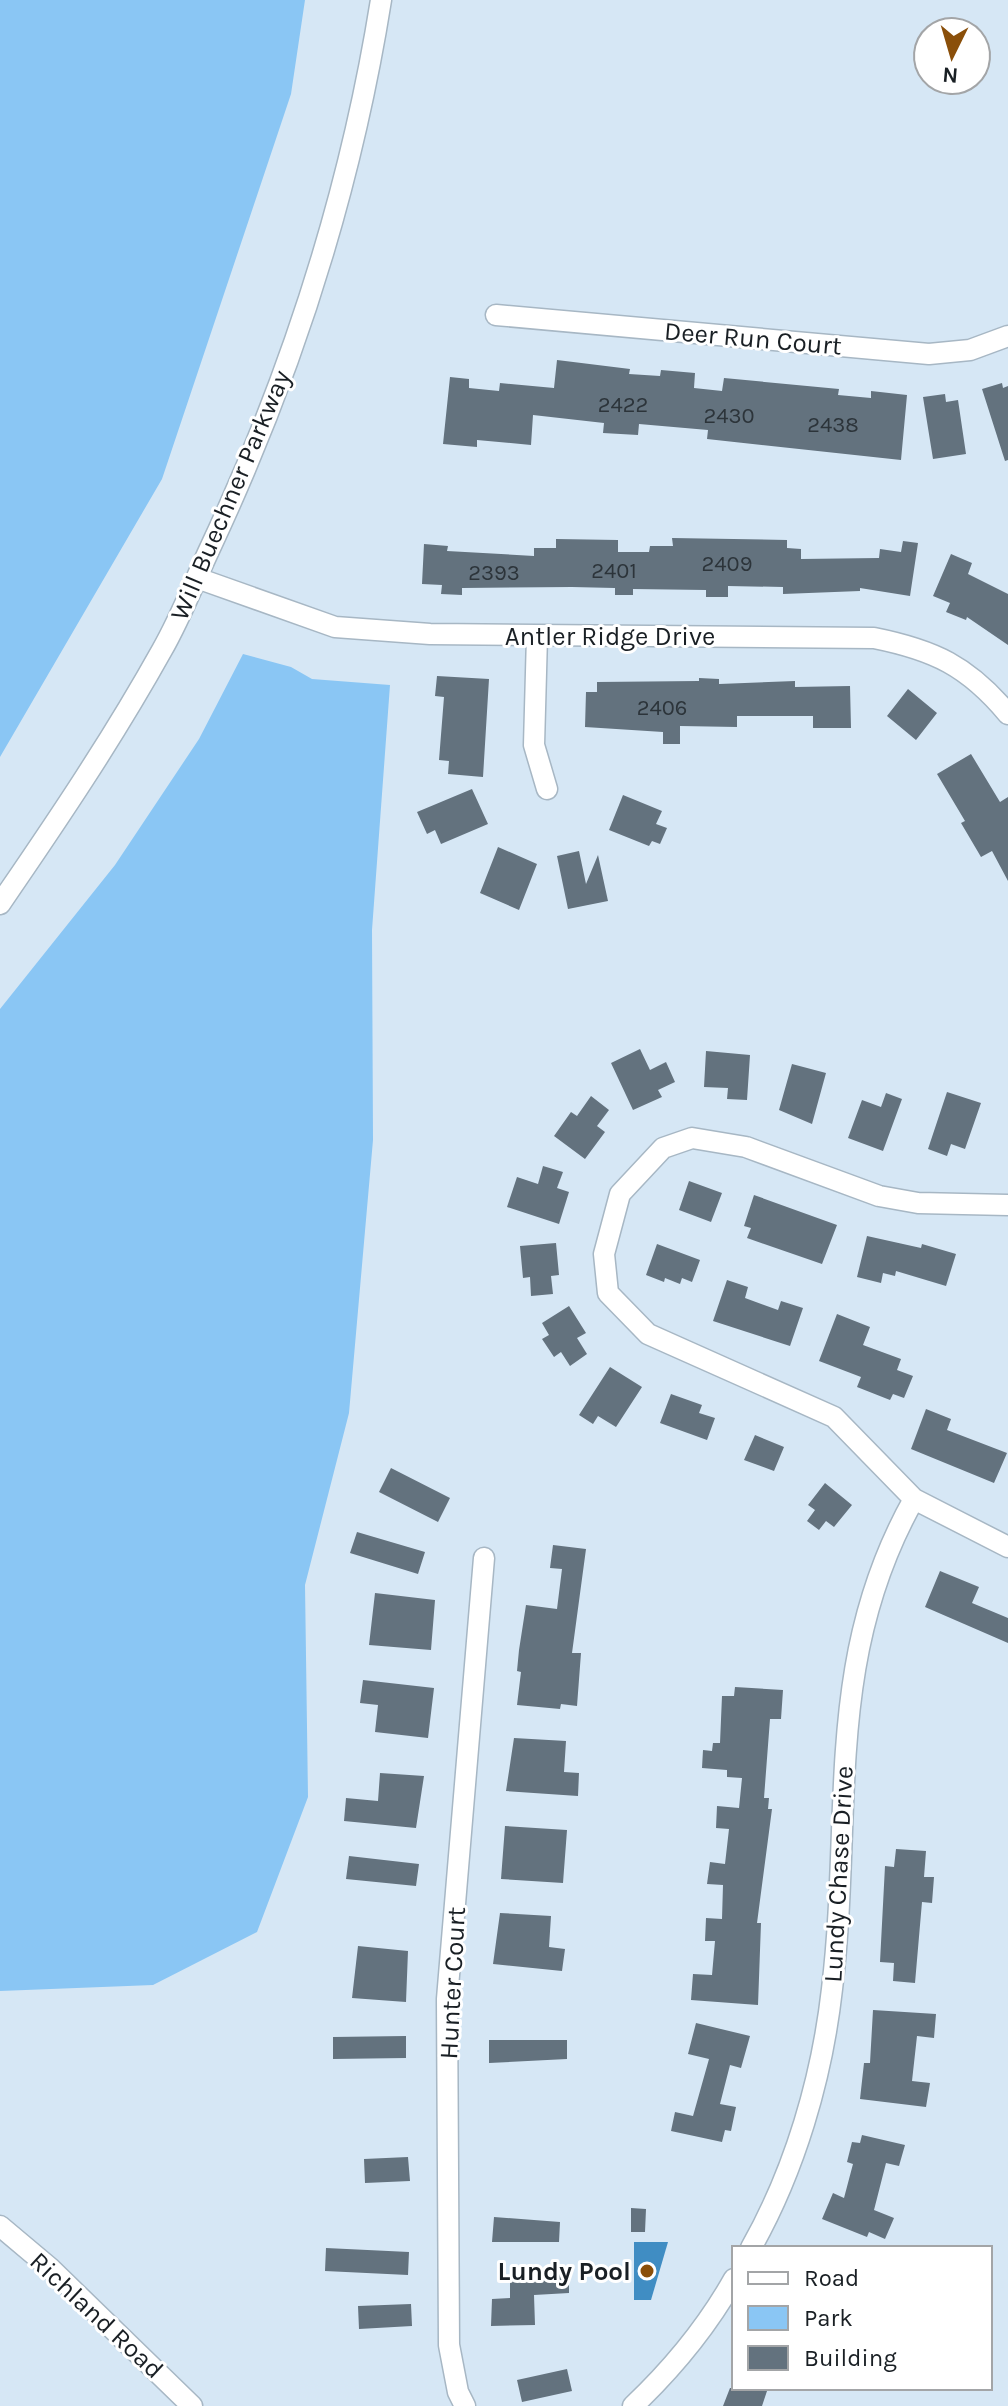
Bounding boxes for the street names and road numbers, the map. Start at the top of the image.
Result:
street label: Deer Run Court [663,315,843,362]
street label: Will Buechner Parkway [164,365,297,625]
street label: Antler Ridge Drive [505,621,715,652]
street label: Lundy Chase Drive [817,1765,860,1983]
street label: Hunter Court [433,1906,472,2060]
street label: Richland Road [23,2246,170,2385]

